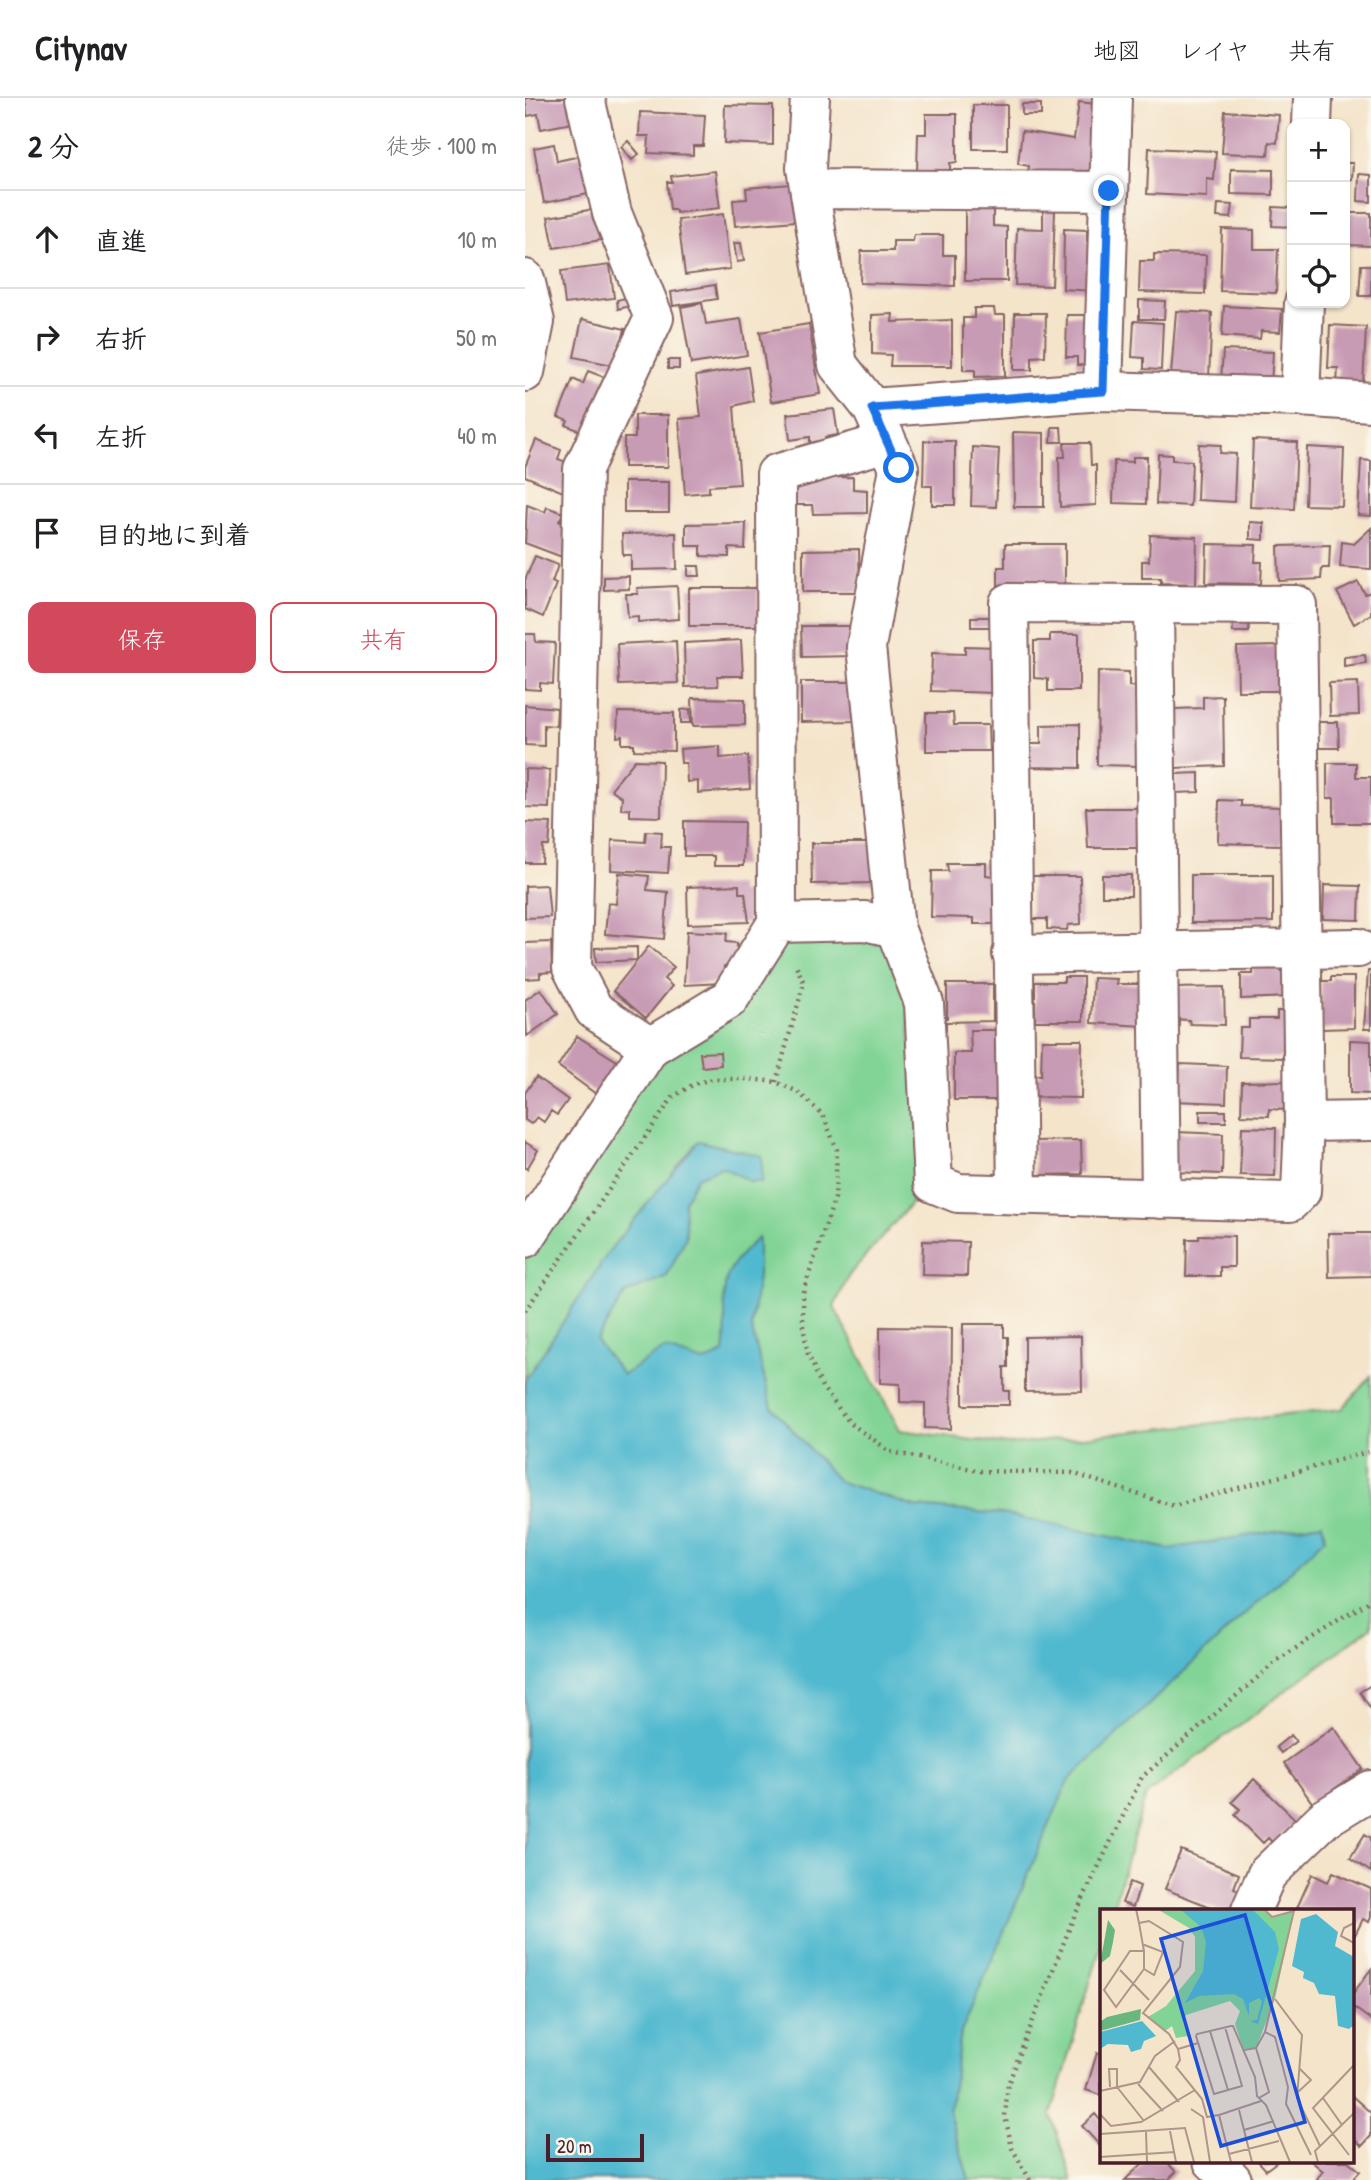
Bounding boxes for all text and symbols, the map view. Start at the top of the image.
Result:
text: Citynav [35,26,127,70]
text: 地図 [1093,34,1141,66]
text: レイヤ [1179,34,1250,66]
text: 共有 [1288,34,1336,66]
map controls [1287,119,1350,308]
button: + [1287,119,1350,182]
text: 2 分 [28,126,79,166]
text: 徒歩 · 100 m [386,130,497,161]
route end [1093,175,1124,206]
button: − [1287,182,1350,245]
icon: ahead [28,220,66,258]
text: 直進 [95,223,147,258]
text: 10 m [457,224,497,255]
button: locate [1287,245,1350,308]
icon: right [28,318,66,356]
text: 右折 [95,321,147,356]
text: 50 m [456,322,497,353]
icon: left [28,416,66,454]
text: 左折 [95,419,147,454]
text: 40 m [457,420,497,451]
route start [883,452,914,483]
icon: arrive [28,514,66,552]
text: 目的地に到着 [95,517,251,552]
button: 保存 [28,602,256,673]
button: 共有 [270,602,497,673]
inset map [1100,1909,1353,2162]
scale bar [546,2131,644,2163]
text: 20 m [557,2133,592,2159]

